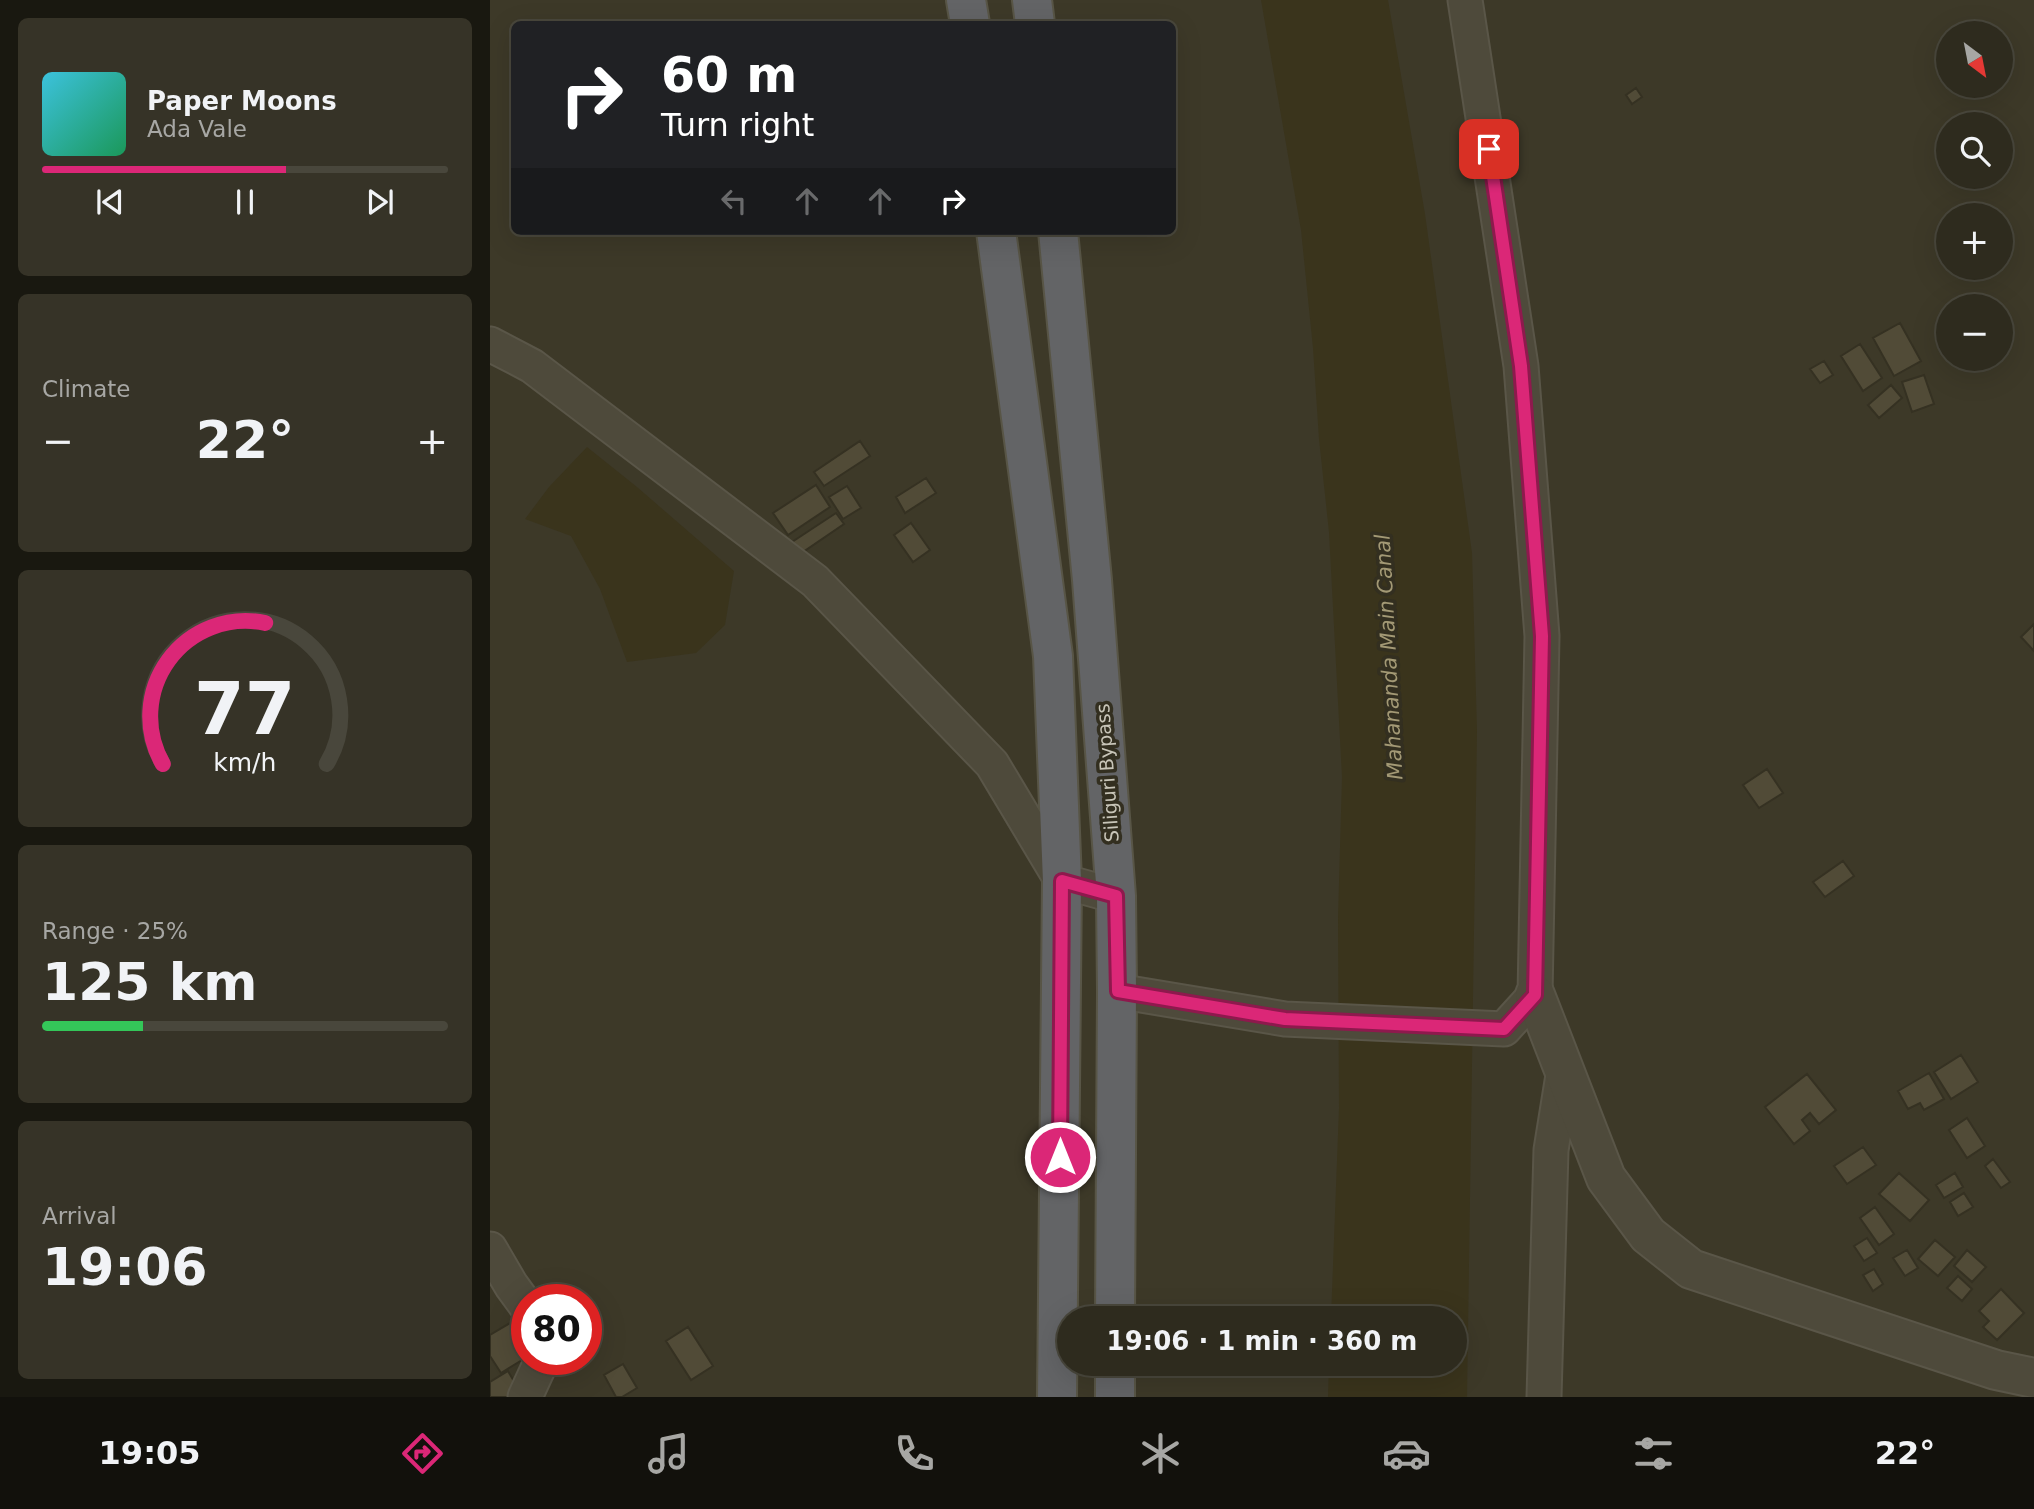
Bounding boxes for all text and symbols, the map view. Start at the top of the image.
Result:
north arrow [1936,21,2012,98]
map controls [1936,21,2013,371]
text: 60 m [661,47,797,104]
icon: right [546,49,637,140]
text: Paper Moons [147,86,337,116]
text: Turn right [661,106,814,144]
button: search [1936,112,2013,189]
text: Ada Vale [147,116,247,142]
pin [1459,119,1519,179]
icon: arrive [1470,130,1508,168]
icon: left [715,182,753,220]
icon: ahead [788,182,826,220]
icon: ahead [861,182,899,220]
icon: right [934,182,972,220]
icon: previous [91,183,129,221]
icon: pause [226,183,264,221]
icon: next [361,183,399,221]
button: + [1936,203,2013,280]
button: − [1936,294,2013,371]
text: Climate [42,376,131,402]
text: 22° [196,410,294,470]
text: − [42,419,74,463]
text: + [416,419,448,463]
water label: Mahananda Main Canal [1371,533,1407,780]
text: 77 [194,667,296,752]
street label: Siliguri Bypass [1091,703,1123,843]
text: km/h [213,748,277,777]
text: Range · 25% [42,918,188,944]
text: 125 km [42,952,257,1012]
position arrow [1023,1120,1097,1194]
text: Arrival [42,1203,117,1229]
text: 19:06 [42,1237,208,1297]
speed limit sign: 80 [511,1284,602,1375]
text: 19:06 · 1 min · 360 m [1107,1326,1417,1356]
icon: directions [398,1429,447,1478]
icon: music [644,1429,693,1478]
icon: phone [890,1429,939,1478]
icon: climate [1136,1429,1185,1478]
icon: car [1382,1429,1431,1478]
icon: filters [1629,1429,1678,1478]
text: 19:05 [99,1434,200,1472]
text: 22° [1875,1434,1935,1472]

